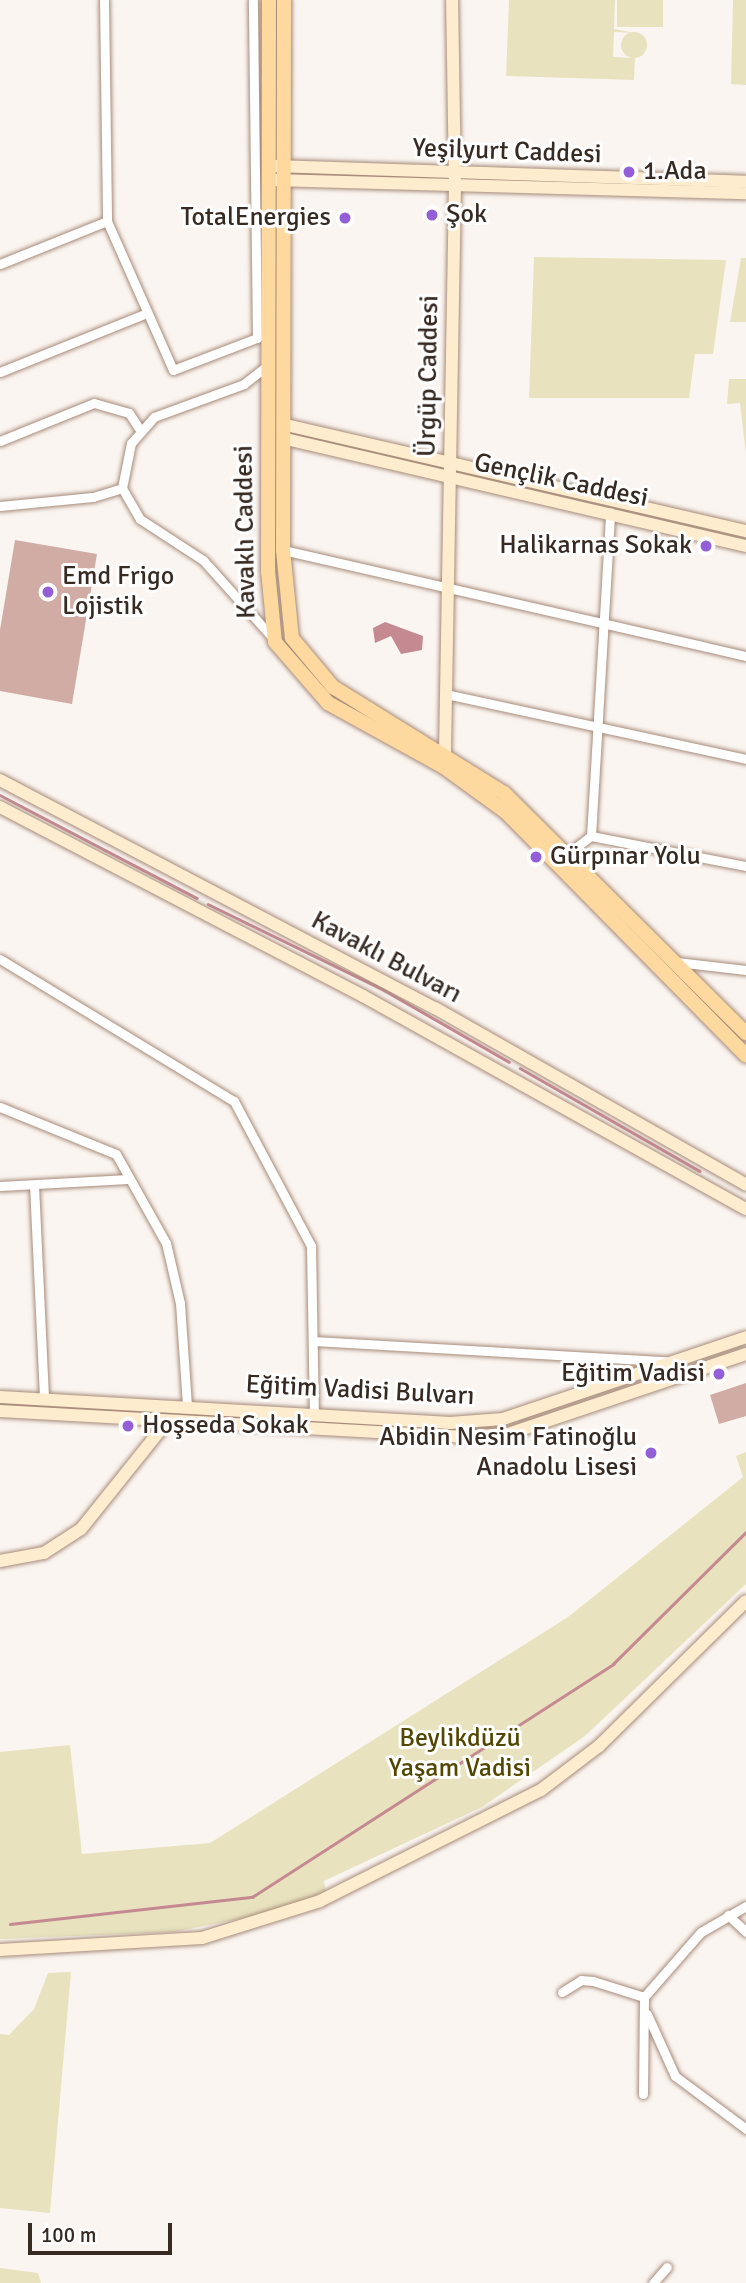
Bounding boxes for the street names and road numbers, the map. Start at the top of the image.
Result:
street label: Yeşilyurt Caddesi [412,133,602,171]
street label: Ürgüp Caddesi [412,295,446,457]
street label: Kavaklı Caddesi [229,445,263,619]
street label: Gençlik Caddesi [471,447,651,515]
street label: Kavaklı Bulvarı [306,905,466,1011]
street label: Eğitim Vadisi Bulvarı [245,1369,475,1413]

